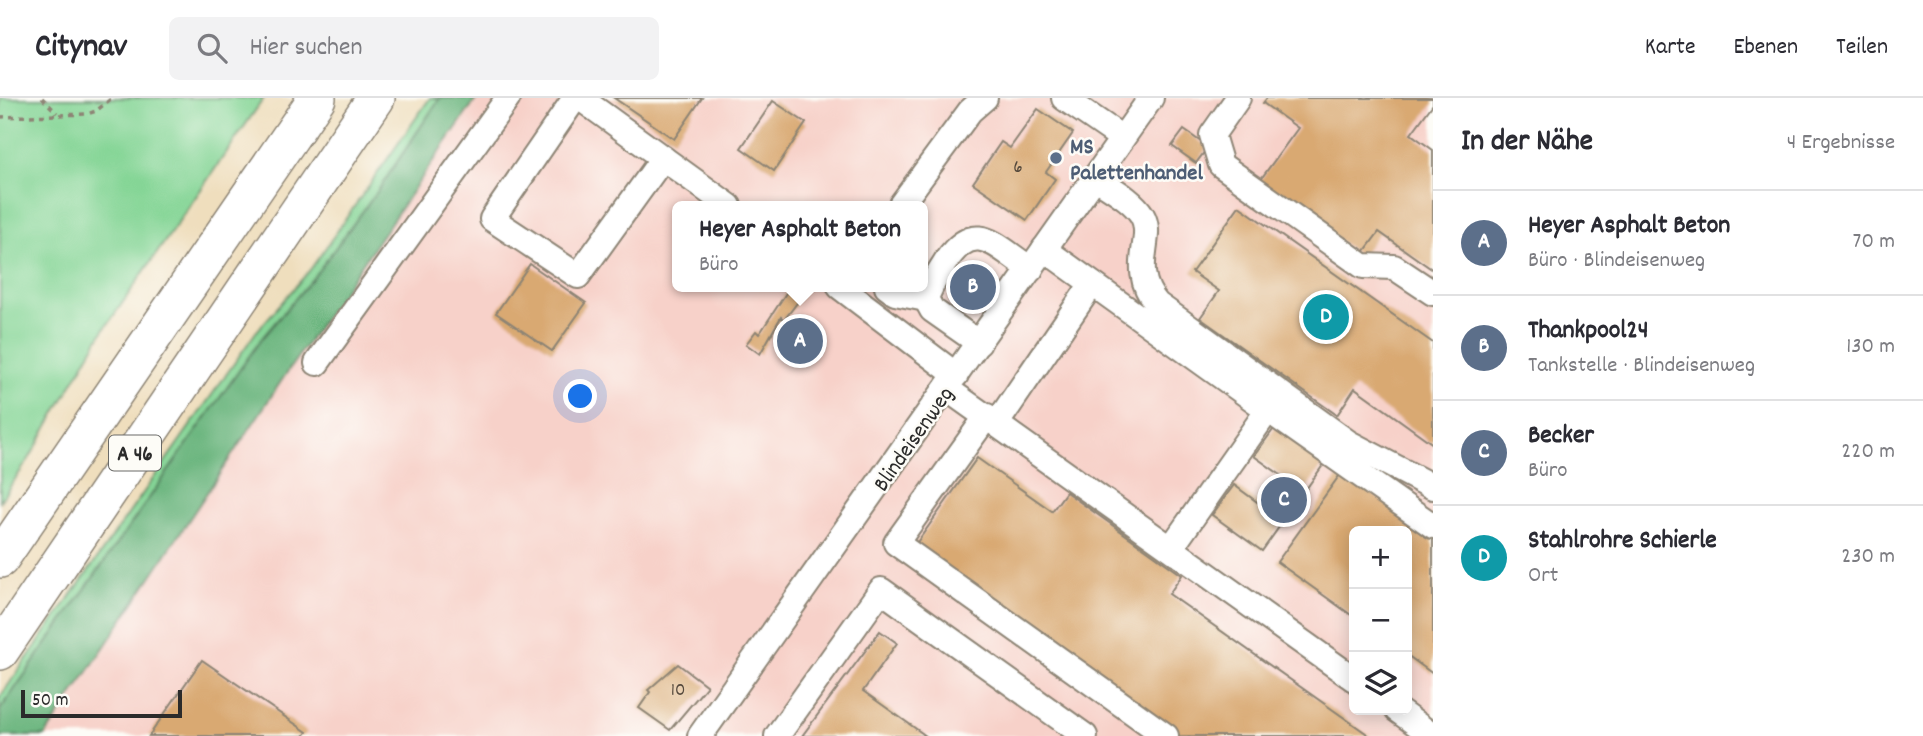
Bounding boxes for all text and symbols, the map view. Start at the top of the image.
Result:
search box [169,17,659,80]
text: Citynav [35,25,127,72]
icon: search [193,29,231,67]
text: Hier suchen [249,30,362,67]
text: Karte [1645,31,1695,65]
text: Ebenen [1733,31,1798,65]
text: Teilen [1836,31,1888,65]
text: In der Nähe [1461,122,1593,165]
text: 4 Ergebnisse [1787,127,1895,160]
place label: MS Palettenhandel [1070,132,1203,191]
marker: MS Palettenhandel [1048,150,1064,166]
house number: 6 [1013,155,1023,182]
popup [672,201,928,292]
text: Heyer Asphalt Beton [1528,208,1730,245]
text: Heyer Asphalt Beton [699,212,901,249]
text: A [1478,226,1490,259]
text: 70 m [1853,226,1895,259]
text: Büro · Blindeisenweg [1528,245,1705,278]
text: Büro [699,249,738,282]
pin: B [950,261,996,313]
pin: D [1303,291,1349,343]
text: Thankpool24 [1528,313,1649,350]
pin: A [777,315,823,367]
text: B [1479,331,1489,364]
text: 130 m [1846,331,1895,364]
text: Tankstelle · Blindeisenweg [1528,350,1755,383]
your location [563,379,597,413]
street label: Blindeisenweg [866,381,963,499]
text: Becker [1528,418,1594,455]
road number: A 46 [109,436,161,470]
text: C [1478,436,1490,469]
text: 220 m [1841,436,1895,469]
text: Büro [1528,455,1568,488]
pin: C [1261,474,1307,526]
text: Stahlrohre Schierle [1528,523,1717,560]
map controls [1349,526,1412,715]
button: + [1349,526,1412,589]
text: D [1478,541,1490,574]
text: 230 m [1841,541,1895,574]
text: Ort [1528,560,1558,593]
button: − [1349,589,1412,652]
button: layers [1349,652,1412,715]
house number: 10 [671,678,685,705]
scale bar [21,687,182,719]
text: 50 m [32,688,69,715]

